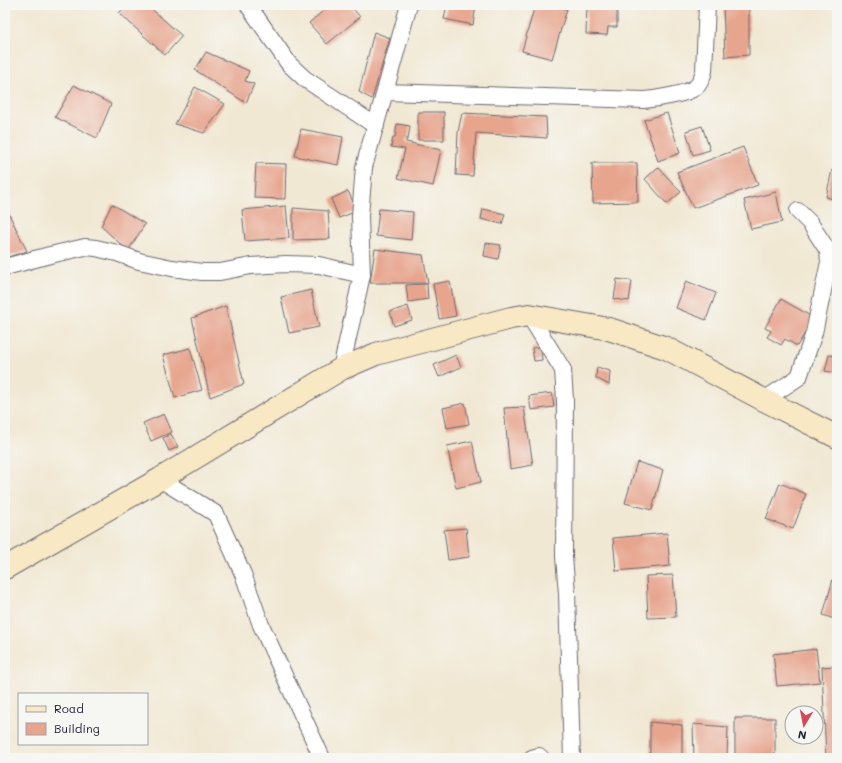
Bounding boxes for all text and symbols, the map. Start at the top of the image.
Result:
legend [18,693,148,745]
text: Road [54,700,84,716]
north arrow [784,705,824,745]
text: Building [54,720,100,736]
text: N [797,727,808,743]

